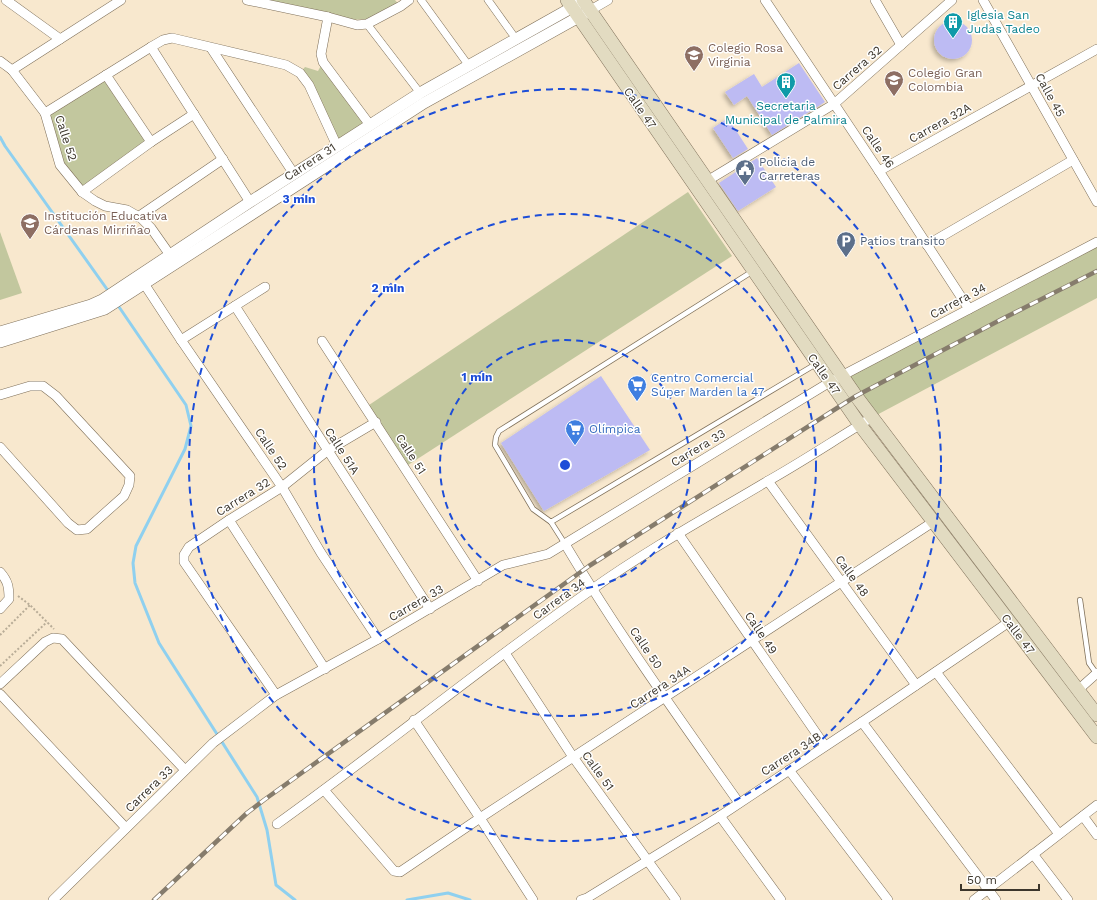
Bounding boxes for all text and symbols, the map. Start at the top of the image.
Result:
place label: Iglesia San Judas Tadeo [967,8,1040,36]
building icon: Iglesia San Judas Tadeo [942,11,964,39]
place label: Colegio Rosa Virginia [708,41,783,69]
street label: Carrera 32 [829,43,885,93]
school or university icon: Colegio Rosa Virginia [683,44,705,72]
place label: Colegio Gran Colombia [908,66,983,94]
school or university icon: Colegio Gran Colombia [883,69,905,97]
building icon: Secretaria Municipal de Palmira [775,71,797,99]
street label: Calle 45 [1032,71,1068,119]
street label: Calle 47 [621,85,659,131]
place label: Secretaria Municipal de Palmira [725,99,847,127]
street label: Carrera 32A [907,100,974,146]
street label: Calle 52 [52,113,80,163]
street label: Calle 46 [859,123,897,171]
street label: Carrera 31 [282,140,338,184]
place label: Policia de Carreteras [759,155,820,183]
public building icon: Policia de Carreteras [734,158,756,186]
text: 3 min [283,192,315,206]
place label: Institución Educativa Cárdenas Mirriñao [44,209,167,237]
school or university icon: Institución Educativa Cárdenas Mirriñao [19,212,41,240]
parking icon: Patios transito [835,230,857,258]
place label: Patios transito [860,234,945,248]
street label: Carrera 34 [928,280,988,322]
text: 2 min [372,281,404,295]
street label: Calle 47 [805,351,843,397]
text: 1 min [462,370,492,384]
place label: Centro Comercial Súper Marden la 47 [651,371,765,399]
supermarket icon: Centro Comercial Súper Marden la 47 [626,374,648,402]
supermarket icon: Olímpica [564,418,586,446]
place label: Olímpica [589,422,641,436]
street label: Calle 52 [252,425,290,473]
street label: Calle 51A [322,425,362,477]
street label: Carrera 33 [668,426,728,470]
street label: Calle 51 [393,431,429,477]
centre of rings [558,458,572,472]
street label: Carrera 32 [213,475,273,519]
street label: Calle 48 [832,552,872,600]
street label: Carrera 34 [530,575,588,623]
street label: Carrera 33 [386,582,446,624]
street label: Calle 49 [742,609,780,657]
street label: Calle 47 [998,611,1038,657]
street label: Calle 50 [627,624,665,672]
street label: Carrera 34A [627,662,693,712]
street label: Carrera 34B [758,729,824,779]
street label: Calle 51 [579,749,617,793]
street label: Carrera 33 [122,763,176,815]
scale bar [961,866,1039,892]
text: 50 m [967,873,997,887]

